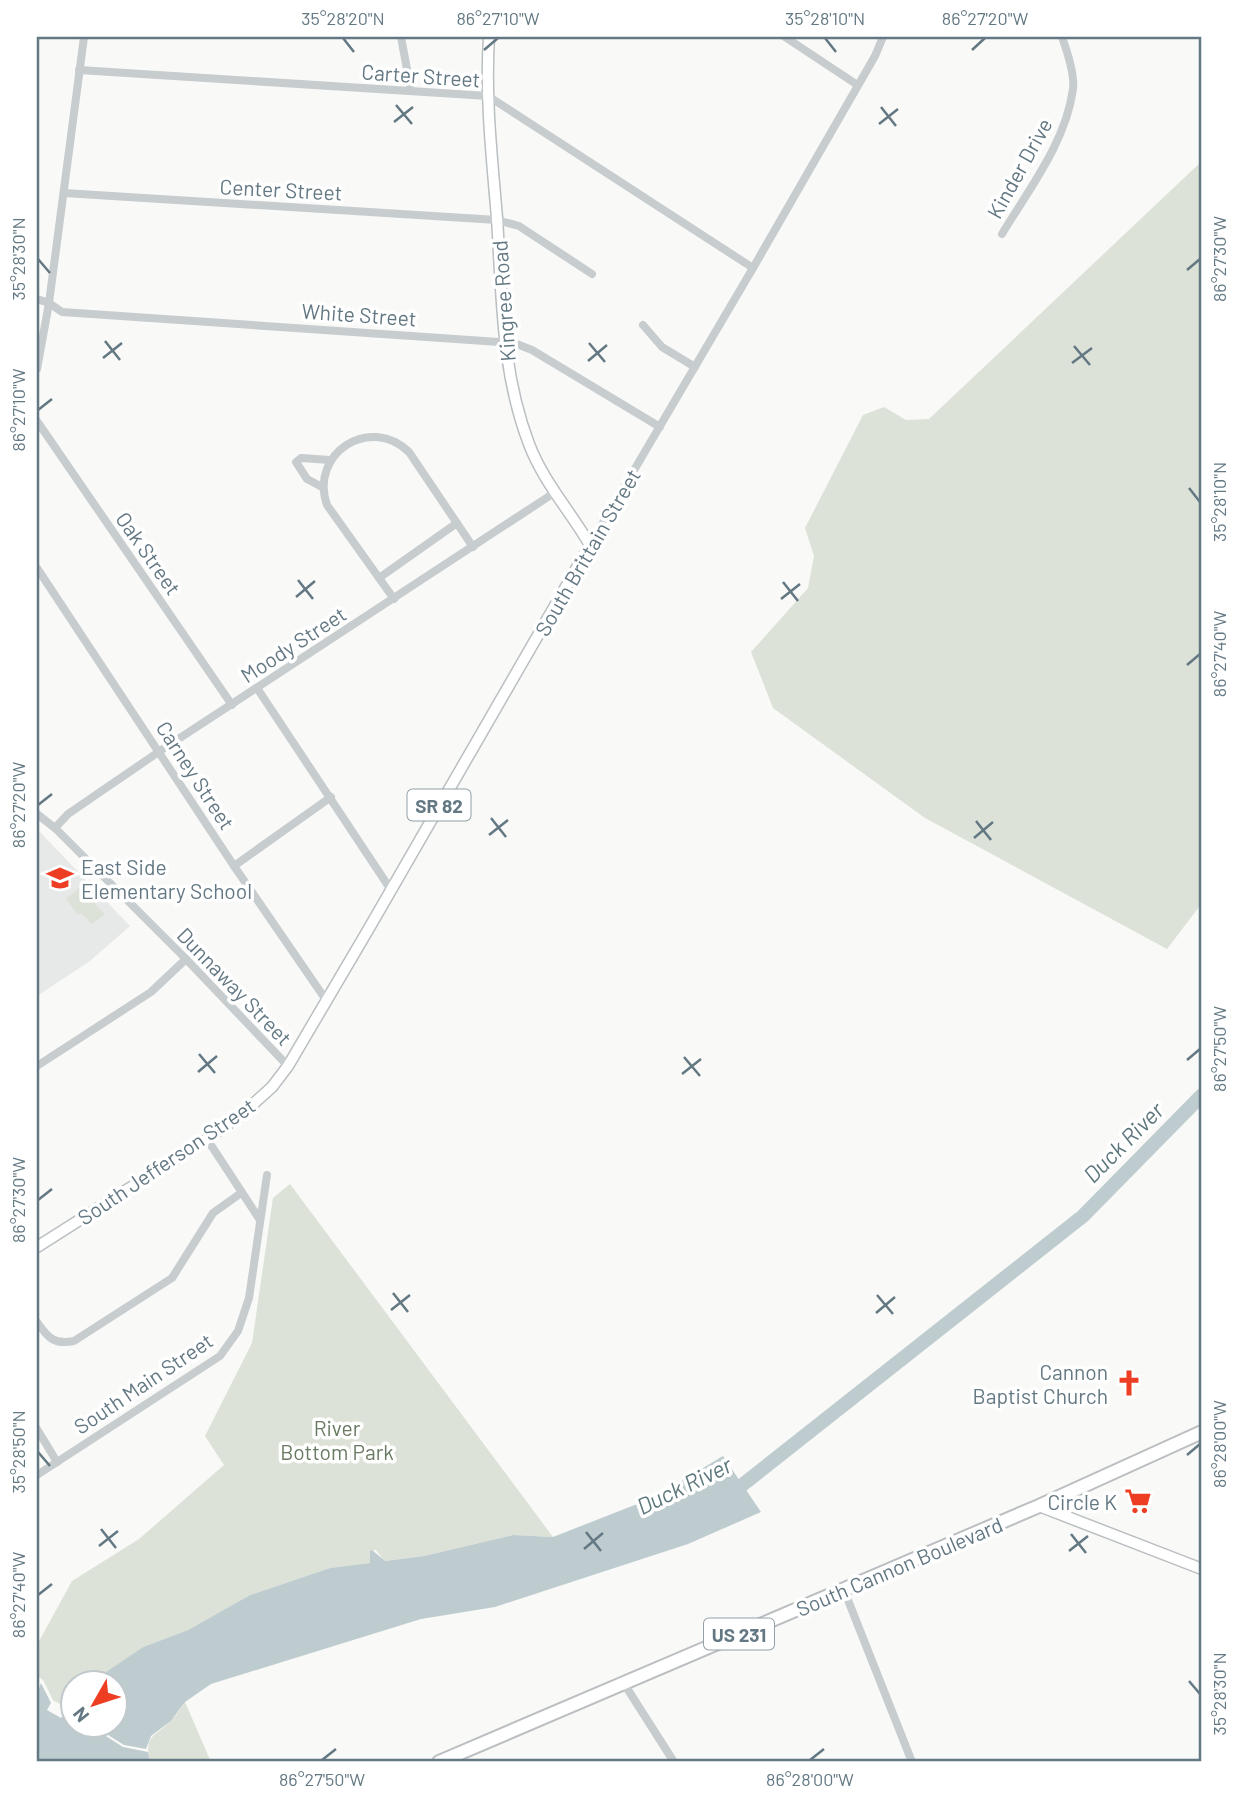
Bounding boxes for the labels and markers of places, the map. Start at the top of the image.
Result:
place label: East Side Elementary School [81,854,252,903]
school or university icon: East Side Elementary School [45,863,75,893]
place label: Cannon Baptist Church [973,1359,1108,1408]
church icon: Cannon Baptist Church [1114,1368,1144,1398]
supermarket icon: Circle K [1123,1486,1153,1516]
place label: Circle K [1047,1489,1117,1514]

